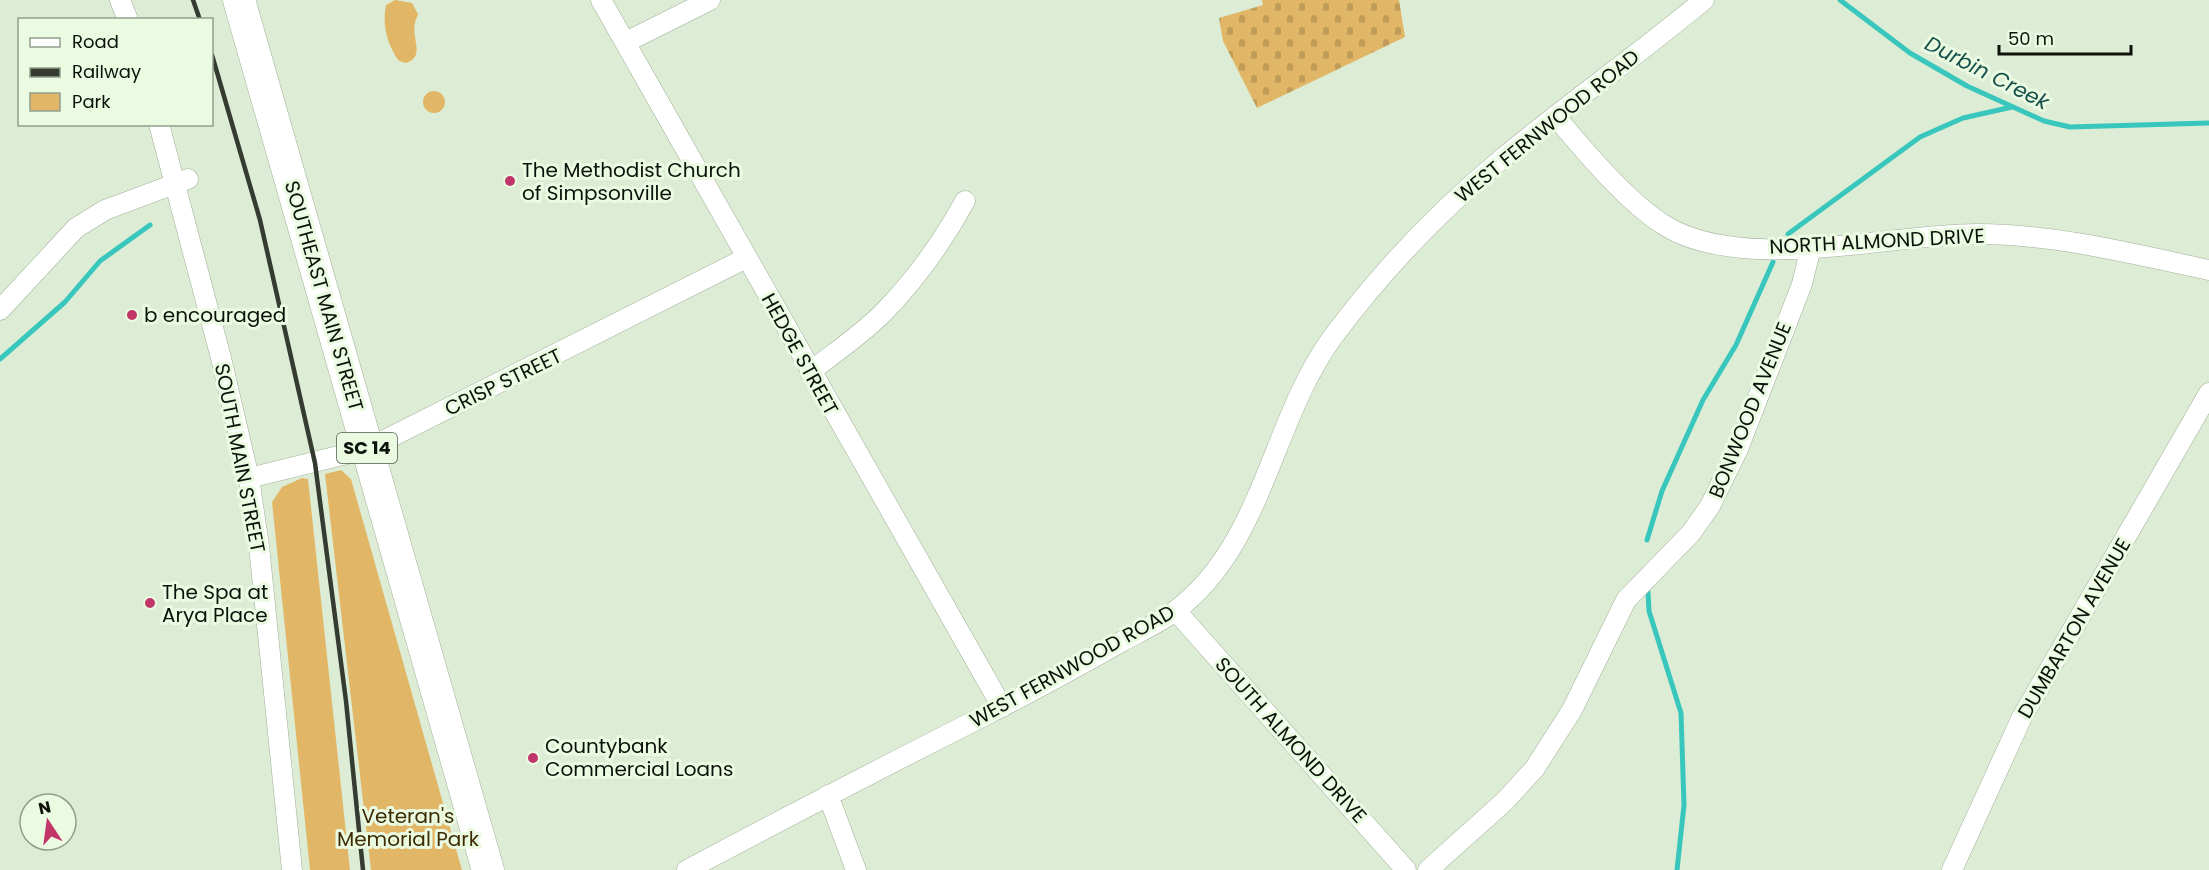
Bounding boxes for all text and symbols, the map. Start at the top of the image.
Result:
legend [18,18,213,126]
scale bar [1999,18,2131,56]
text: 50 m [2008,26,2054,51]
text: Road [72,29,119,54]
water label: Durbin Creek [1920,29,2055,117]
street label: WEST FERNWOOD ROAD [1449,43,1645,209]
text: Railway [72,59,141,84]
text: Park [72,89,111,114]
place label: The Methodist Church of Simpsonville [522,156,741,207]
marker: The Methodist Church of Simpsonville [503,174,517,188]
street label: SOUTHEAST MAIN STREET [278,178,370,415]
street label: NORTH ALMOND DRIVE [1769,221,1985,261]
street label: HEDGE STREET [755,288,845,420]
place label: b encouraged [144,301,286,329]
marker: b encouraged [125,308,139,322]
street label: BONWOOD AVENUE [1702,318,1798,502]
street label: CRISP STREET [440,341,566,422]
street label: SOUTH MAIN STREET [208,361,272,555]
road number: SC 14 [337,433,397,463]
street label: DUMBARTON AVENUE [2011,533,2137,723]
place label: The Spa at Arya Place [162,578,268,629]
marker: The Spa at Arya Place [143,596,157,610]
street label: WEST FERNWOOD ROAD [965,598,1179,734]
street label: SOUTH ALMOND DRIVE [1209,651,1373,829]
place label: Countybank Commercial Loans [545,732,733,783]
marker: Countybank Commercial Loans [526,751,540,765]
north arrow [18,792,78,852]
text: N [36,795,53,820]
park label: Veteran's Memorial Park [337,802,480,853]

